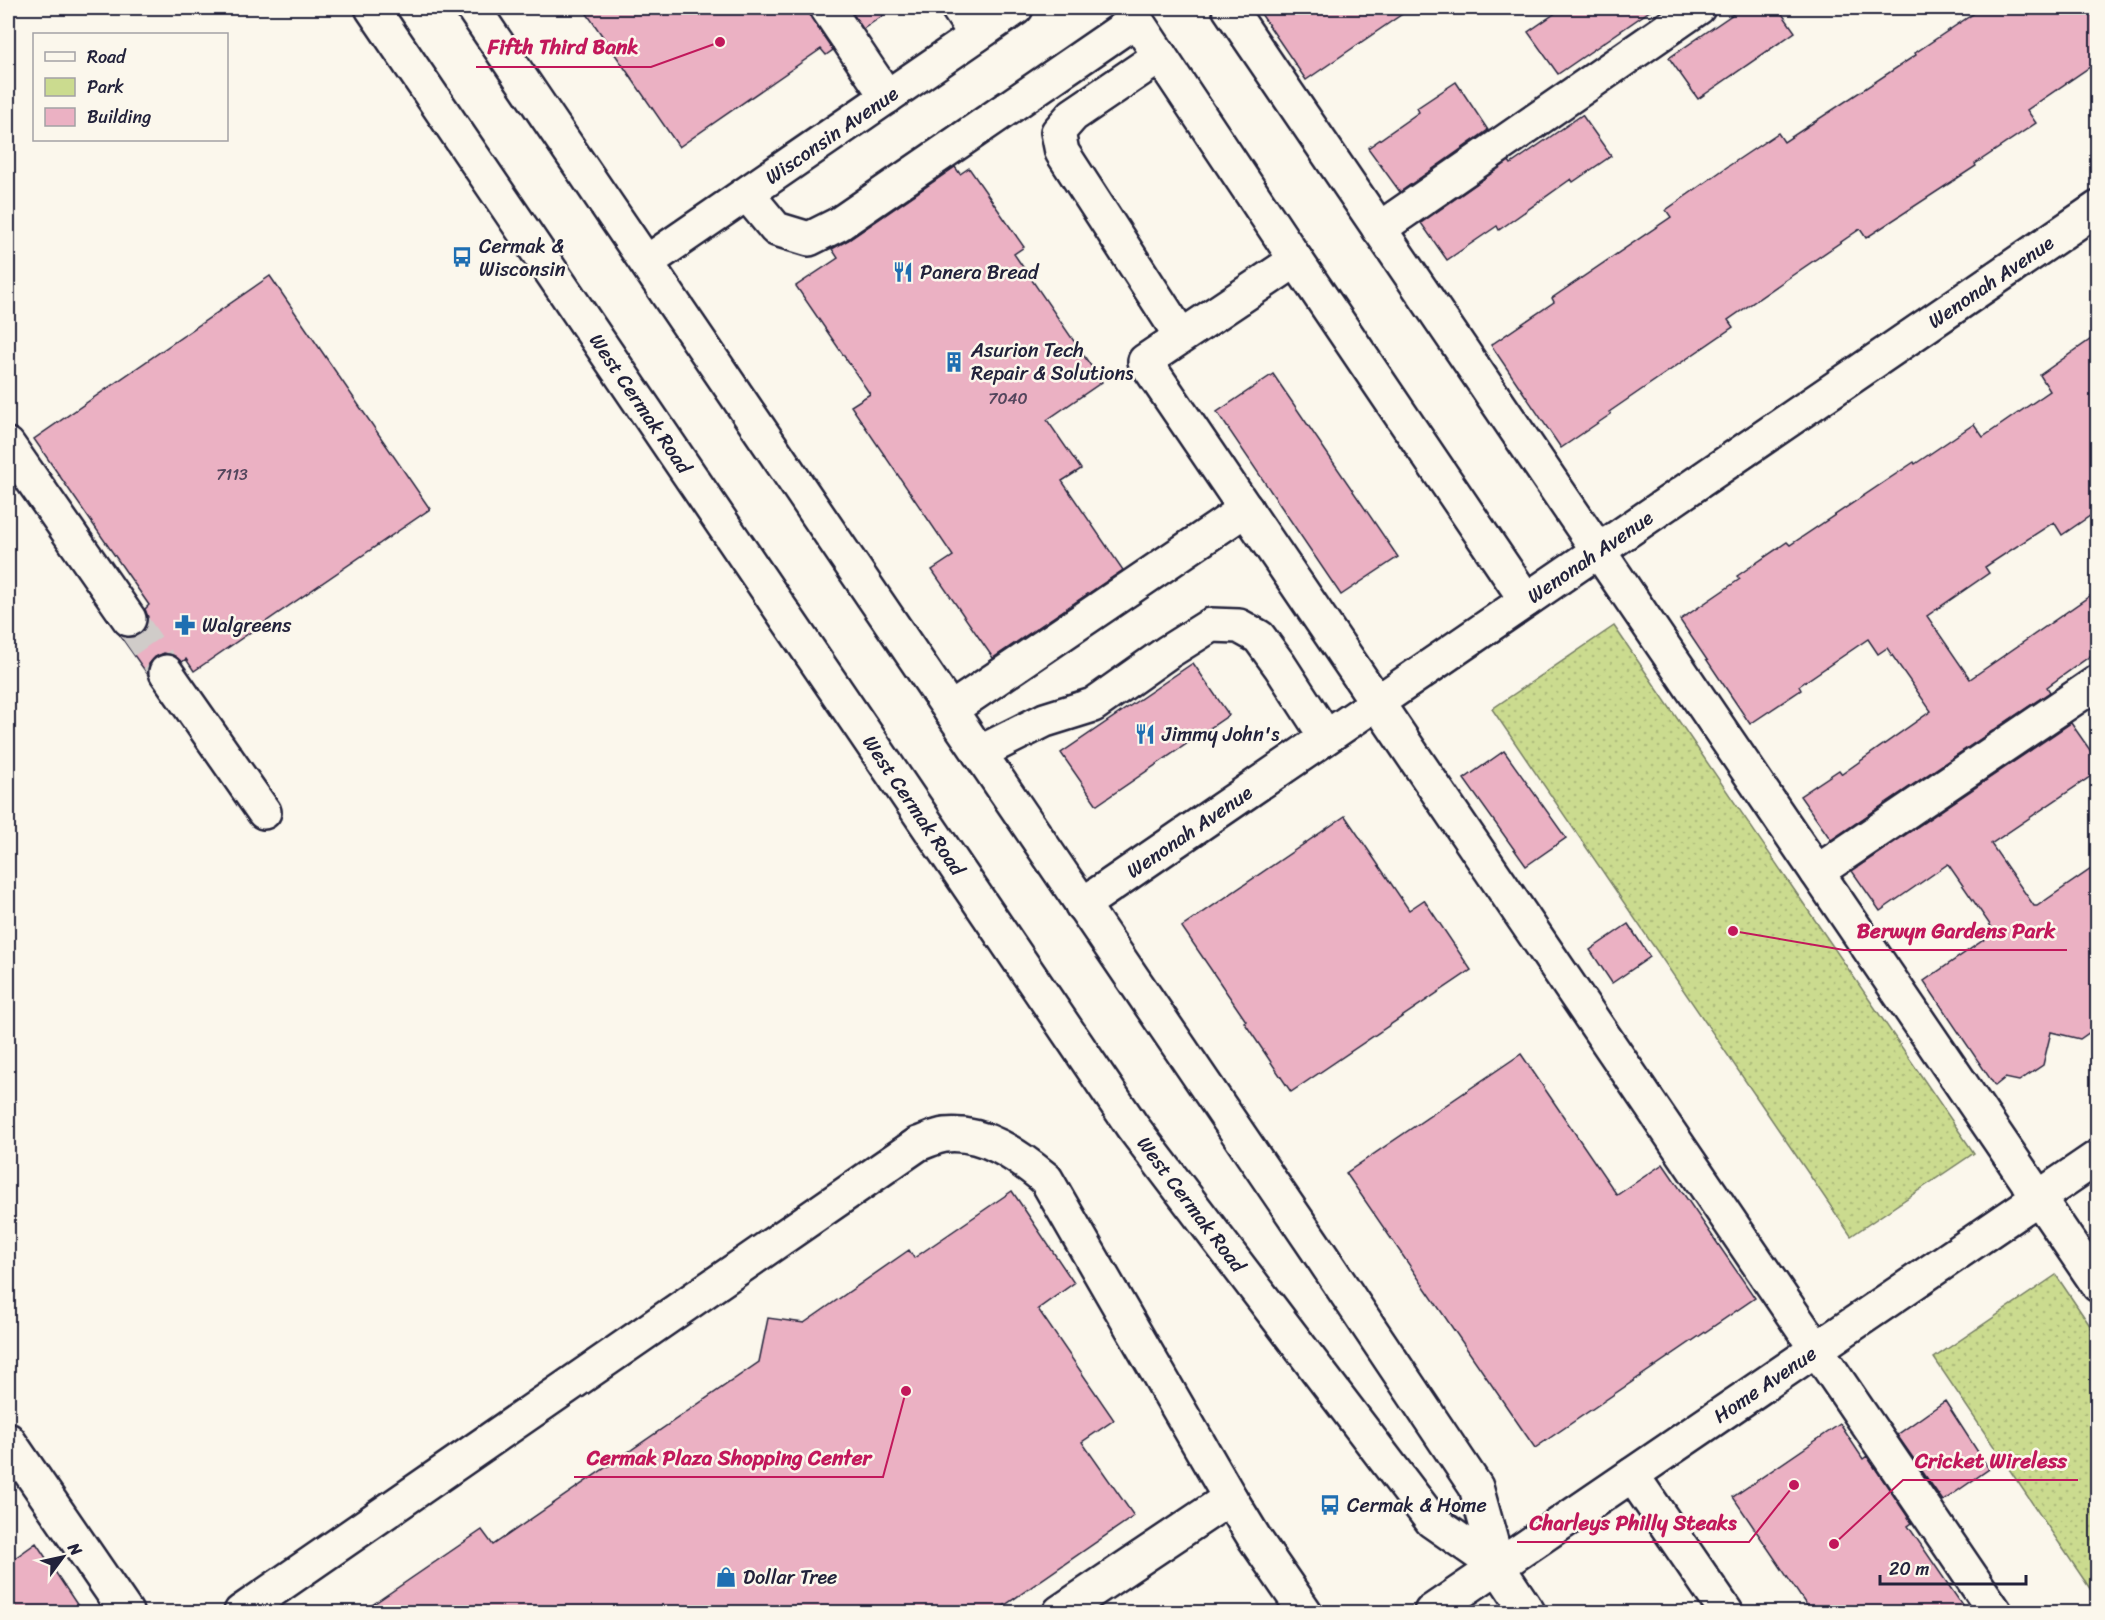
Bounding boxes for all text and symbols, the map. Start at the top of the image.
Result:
callout: Fifth Third Bank [476,28,651,67]
text: Fifth Third Bank [487,28,638,66]
legend [33,33,228,141]
text: Road [87,41,127,73]
text: Park [87,71,124,103]
street label: Wisconsin Avenue [757,76,906,194]
text: Building [87,101,151,133]
street label: Wenonah Avenue [1920,225,2062,338]
place label: Cermak & Wisconsin [479,229,566,287]
bus stop icon: Cermak & Wisconsin [450,245,474,269]
place label: Panera Bread [920,255,1040,290]
restaurant icon: Panera Bread [891,260,915,284]
street label: West Cermak Road [580,326,702,482]
place label: Asurion Tech Repair & Solutions [970,333,1134,391]
building icon: Asurion Tech Repair & Solutions [942,350,966,374]
house number: 7040 [988,384,1028,413]
house number: 7113 [216,460,248,489]
street label: Wenonah Avenue [1519,500,1661,613]
place label: Walgreens [202,608,292,643]
pharmacy icon: Walgreens [173,613,197,637]
place label: Jimmy John's [1161,717,1280,752]
restaurant icon: Jimmy John's [1133,722,1157,746]
street label: West Cermak Road [853,728,975,884]
street label: Wenonah Avenue [1119,775,1260,887]
callout: Berwyn Gardens Park [1844,911,2067,950]
text: Berwyn Gardens Park [1857,912,2056,950]
street label: West Cermak Road [1128,1128,1256,1281]
street label: Home Avenue [1706,1336,1824,1432]
callout: Cermak Plaza Shopping Center [574,1438,883,1477]
text: Cermak Plaza Shopping Center [586,1439,874,1477]
callout: Cricket Wireless [1903,1441,2078,1480]
text: Cricket Wireless [1914,1442,2067,1480]
place label: Cermak & Home [1347,1488,1487,1523]
bus stop icon: Cermak & Home [1318,1493,1342,1517]
callout: Charleys Philly Steaks [1517,1503,1749,1542]
text: Charleys Philly Steaks [1528,1504,1737,1542]
north arrow [33,1527,93,1587]
text: N [59,1536,91,1562]
scale bar [1880,1548,2026,1586]
text: 20 m [1889,1553,1929,1585]
place label: Dollar Tree [743,1560,837,1595]
shop icon: Dollar Tree [714,1565,738,1589]

